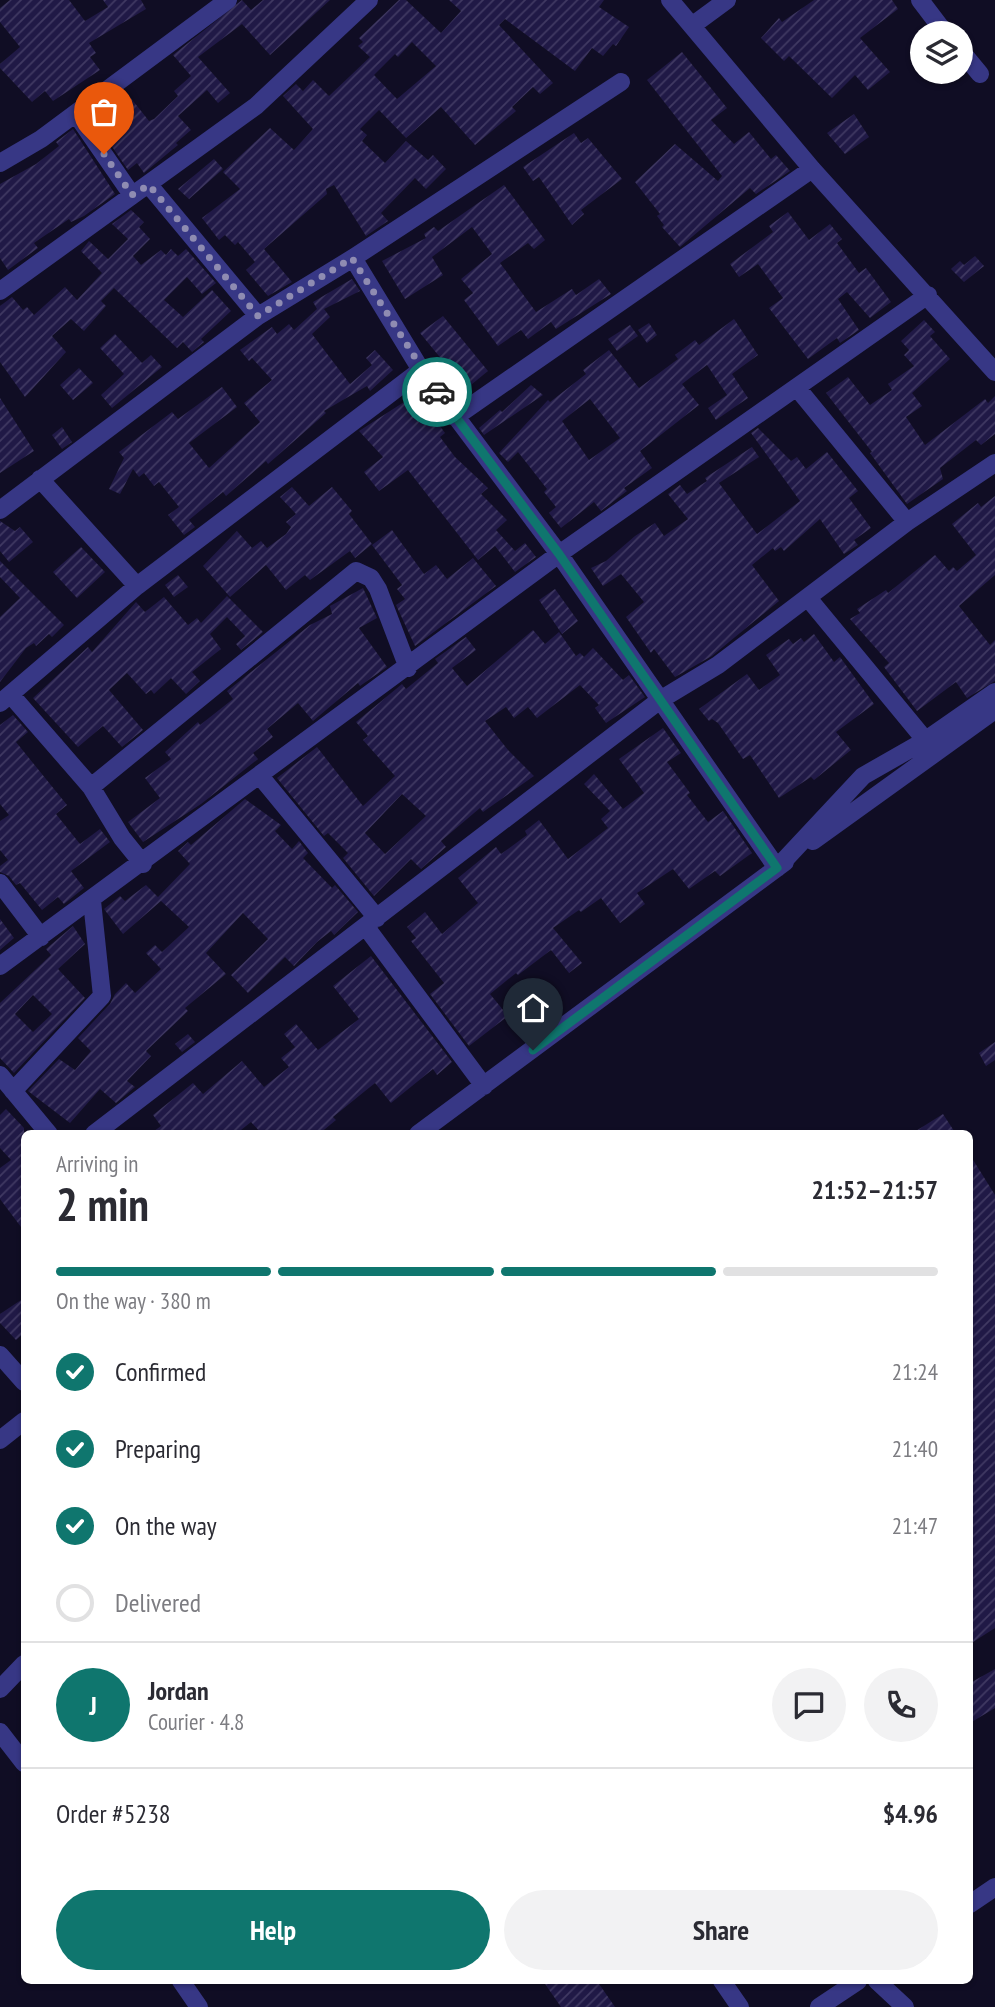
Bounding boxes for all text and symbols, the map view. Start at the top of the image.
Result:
map controls [910,21,973,84]
button: layers [910,21,973,84]
pin [74,82,134,154]
icon: bag [85,93,123,131]
courier [402,357,472,427]
icon: car [418,373,456,411]
pin [503,978,563,1050]
icon: home [514,989,552,1027]
text: Arriving in [56,1149,138,1178]
text: 21:52–21:57 [811,1173,938,1206]
text: 2 min [56,1174,149,1234]
text: On the way · 380 m [56,1286,211,1315]
icon: check [56,1353,94,1391]
text: Confirmed [115,1355,206,1388]
text: 21:24 [892,1357,938,1386]
icon: check [56,1430,94,1468]
text: Preparing [115,1432,201,1465]
text: 21:40 [892,1434,938,1463]
icon: check [56,1507,94,1545]
text: On the way [115,1509,217,1542]
text: 21:47 [892,1511,938,1540]
text: Delivered [115,1586,201,1619]
button: chat [772,1668,846,1742]
button: phone [864,1668,938,1742]
text: Jordan [148,1674,209,1707]
text: J [89,1689,97,1722]
text: Courier · 4.8 [148,1707,244,1736]
text: Order #5238 [56,1797,171,1830]
text: $4.96 [883,1797,938,1830]
button: Help [56,1890,490,1970]
button: Share [504,1890,938,1970]

